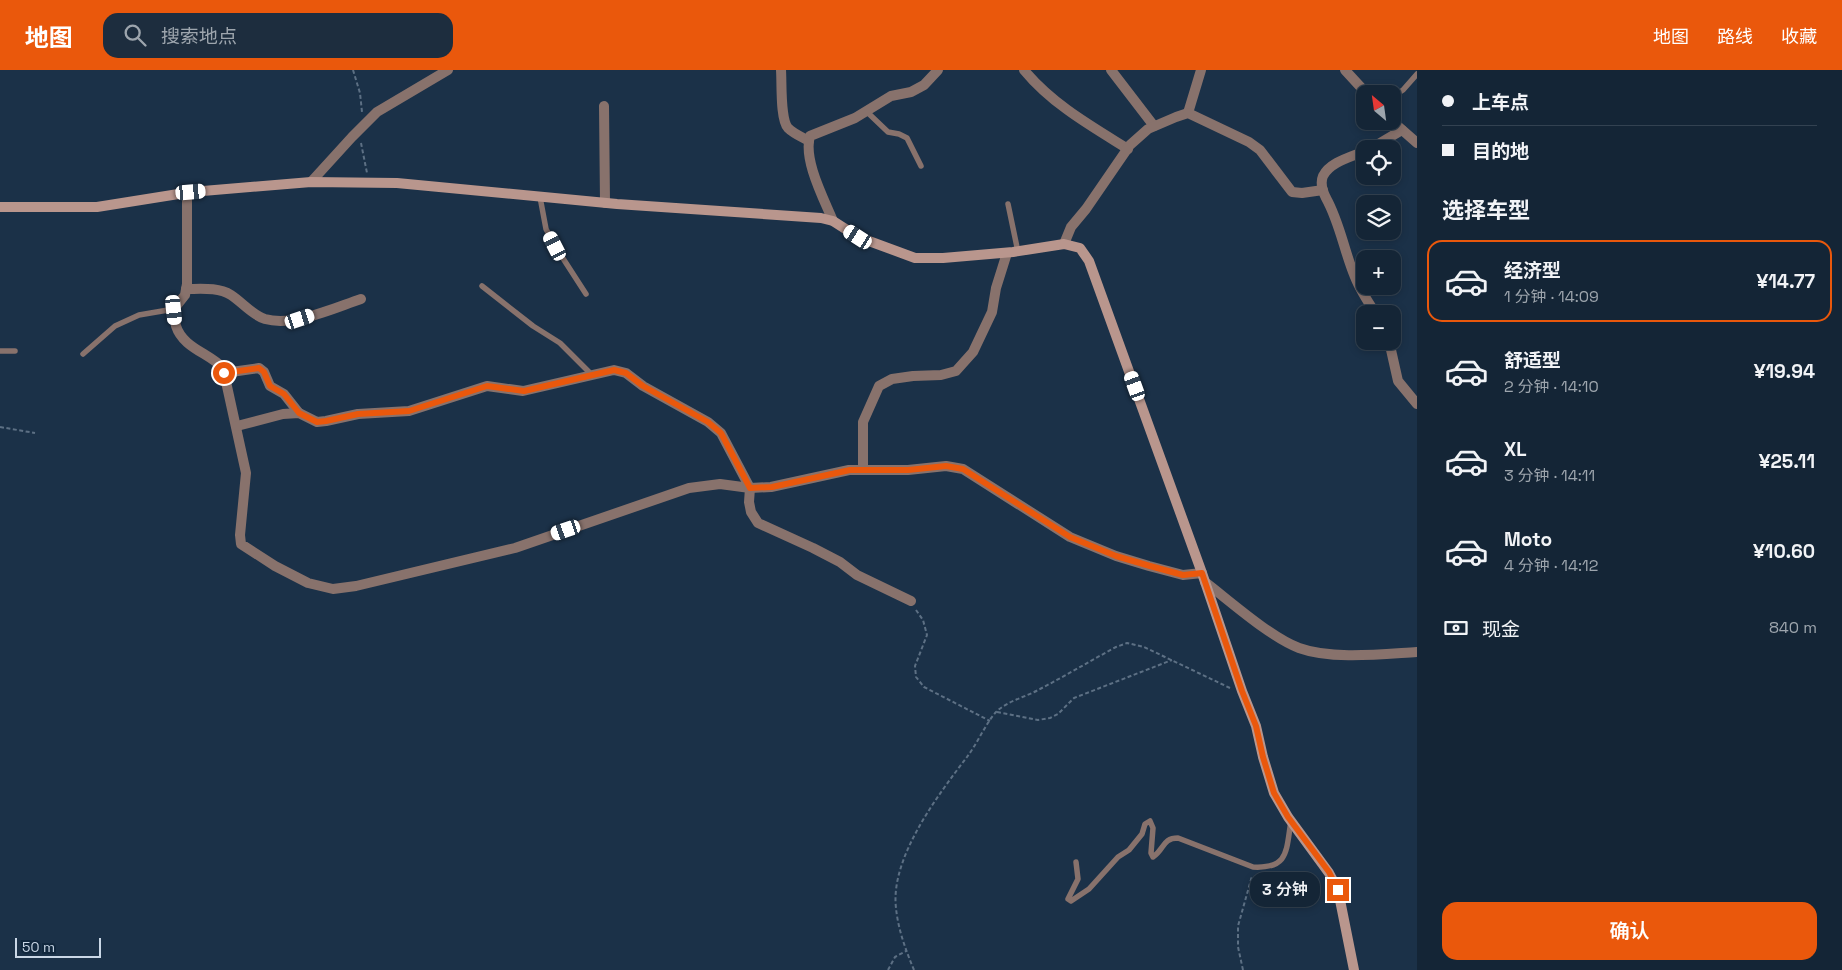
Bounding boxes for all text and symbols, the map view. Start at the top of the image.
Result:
search box [103,13,453,58]
icon: search [121,21,149,49]
text: 地图 [25,22,73,53]
text: 搜索地点 [161,24,237,49]
text: 地图 [1653,25,1689,48]
text: 路线 [1717,25,1753,48]
text: 收藏 [1781,25,1817,48]
north arrow [1356,85,1401,130]
map controls [1356,85,1401,350]
text: 上车点 [1472,90,1529,115]
text: 目的地 [1472,139,1529,164]
button: locate [1356,140,1401,185]
car [175,183,206,201]
button: layers [1356,195,1401,240]
text: 选择车型 [1442,196,1530,224]
car [841,223,874,251]
car [541,229,568,263]
button: + [1356,250,1401,295]
text: 经济型 [1504,258,1561,283]
icon: car [1444,259,1489,304]
text: ¥14.77 [1756,269,1815,294]
text: 1 分钟 · 14:09 [1504,286,1599,307]
car [164,294,183,326]
button: − [1356,305,1401,350]
car [283,307,316,331]
text: 舒适型 [1504,348,1561,373]
icon: car [1444,349,1489,394]
text: ¥19.94 [1754,359,1815,384]
route start [213,362,235,384]
car [1122,369,1147,403]
text: 2 分钟 · 14:10 [1504,376,1599,397]
text: XL [1504,437,1527,462]
icon: car [1444,439,1489,484]
text: ¥25.11 [1759,449,1815,474]
text: 3 分钟 · 14:11 [1504,465,1595,486]
car [549,518,582,542]
text: Moto [1504,527,1552,552]
icon: car [1444,529,1489,574]
text: ¥10.60 [1753,539,1815,564]
text: 4 分钟 · 14:12 [1504,555,1598,576]
icon: cash [1442,614,1470,642]
text: 现金 [1482,617,1520,642]
text: 840 m [1769,617,1817,638]
callout: 3 分钟 [1250,872,1320,908]
text: 3 分钟 [1262,879,1308,900]
route end [1327,879,1349,901]
button: 确认 [1442,902,1817,960]
scale bar [15,935,101,958]
text: 50 m [22,938,55,956]

